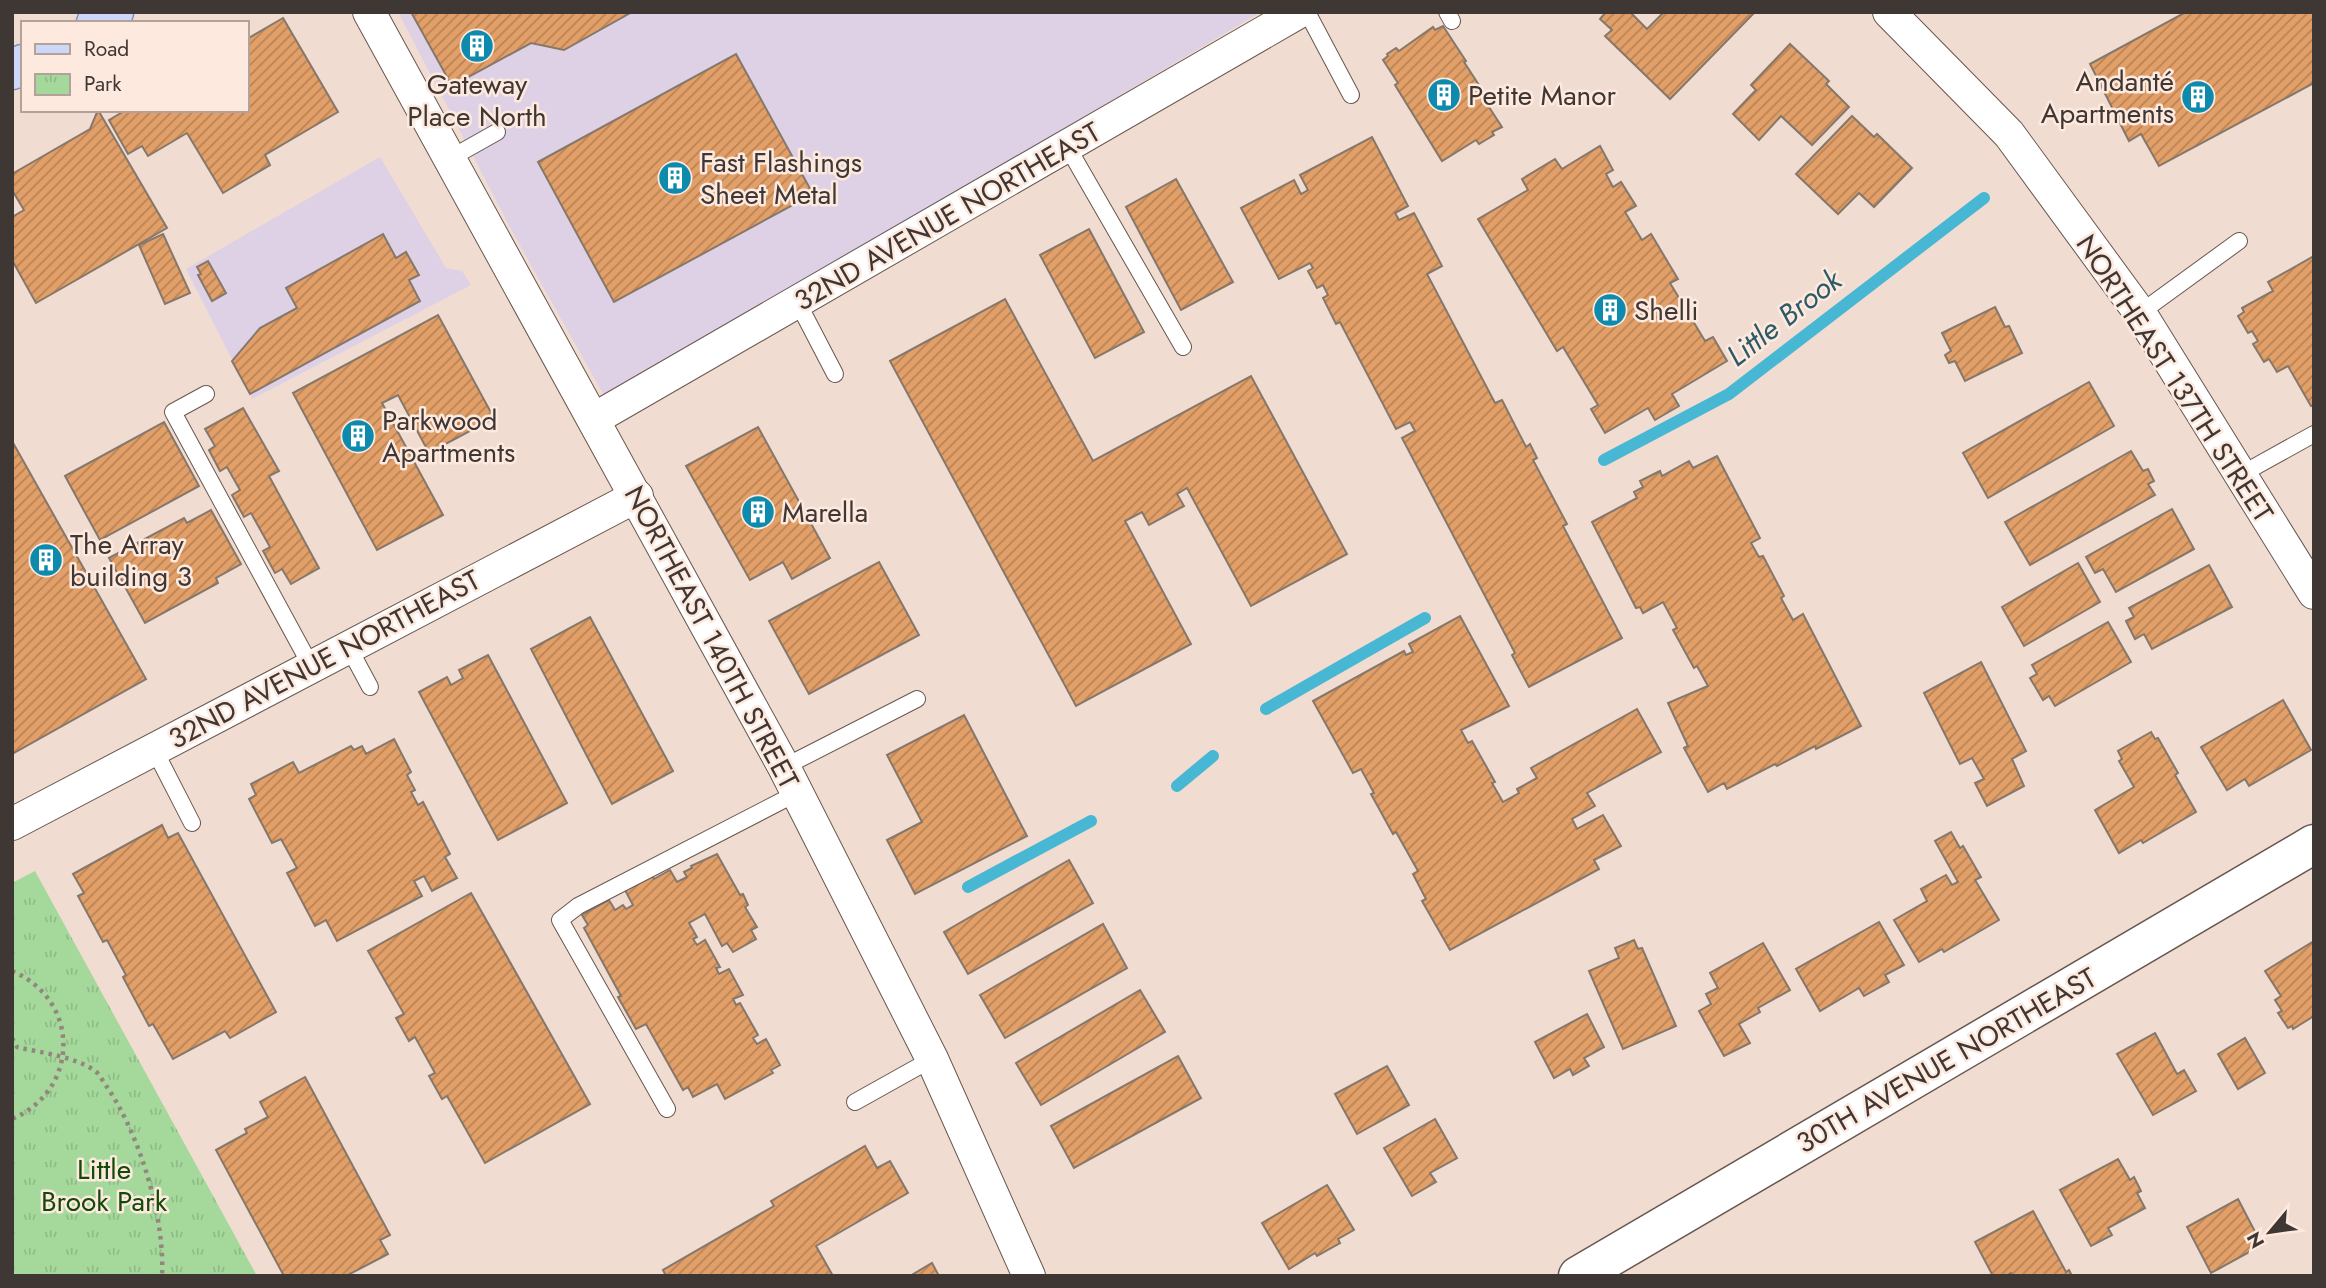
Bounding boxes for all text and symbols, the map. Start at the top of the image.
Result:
legend [21,21,248,112]
building icon: Gateway Place North [458,27,496,65]
text: Road [84,34,129,64]
place label: Andanté Apartments [2041,61,2174,134]
place label: Gateway Place North [407,64,547,137]
text: Park [84,69,122,99]
place label: Petite Manor [1468,75,1617,116]
building icon: Petite Manor [1425,76,1463,114]
building icon: Andanté Apartments [2179,78,2217,116]
street label: 32ND AVENUE NORTHEAST [786,112,1108,321]
place label: Fast Flashings Sheet Metal [700,142,862,215]
building icon: Fast Flashings Sheet Metal [656,159,694,197]
street label: NORTHEAST 137TH STREET [2066,226,2283,530]
water label: Little Brook [1717,258,1851,376]
place label: Shelli [1634,290,1699,331]
building icon: Shelli [1591,291,1629,329]
place label: Parkwood Apartments [382,400,515,473]
building icon: Parkwood Apartments [339,417,377,455]
street label: NORTHEAST 140TH STREET [614,478,809,796]
place label: Marella [782,492,868,533]
building icon: Marella [739,493,777,531]
place label: The Array building 3 [70,524,192,597]
building icon: The Array building 3 [27,541,65,579]
street label: 32ND AVENUE NORTHEAST [161,560,487,759]
street label: 30TH AVENUE NORTHEAST [1788,957,2104,1163]
park label: Little Brook Park [41,1149,168,1222]
north arrow [2235,1197,2305,1267]
text: N [2240,1227,2271,1253]

